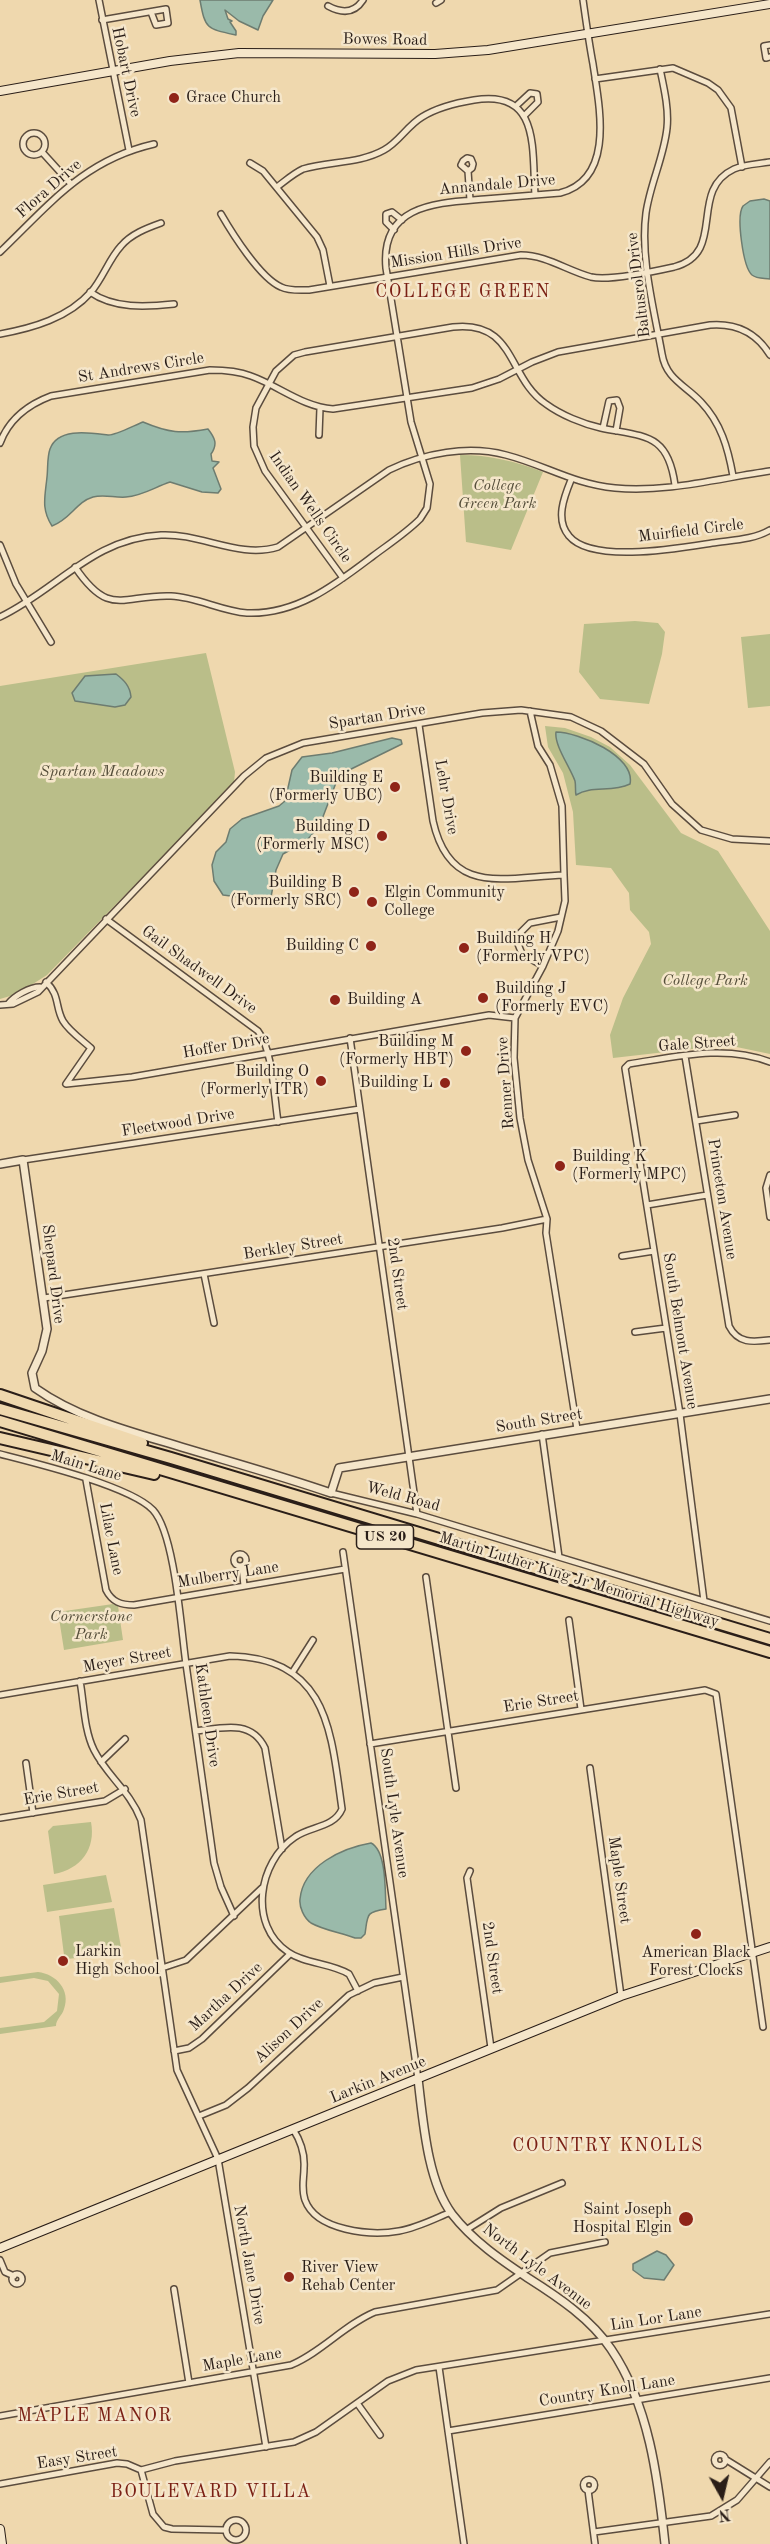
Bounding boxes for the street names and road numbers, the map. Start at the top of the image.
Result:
street label: Hobart Drive [107,25,145,119]
street label: Bowes Road [342,30,428,50]
street label: Flora Drive [12,155,86,223]
street label: Annandale Drive [438,170,556,200]
street label: Baltusrol Drive [623,231,655,339]
street label: Mission Hills Drive [389,233,523,273]
street label: St Andrews Circle [77,349,205,387]
street label: Indian Wells Circle [264,447,356,567]
street label: Muirfield Circle [637,515,745,547]
street label: Spartan Drive [327,700,427,734]
street label: Lehr Drive [430,758,462,836]
street label: Gail Shadwell Drive [138,922,260,1018]
street label: Hoffer Drive [181,1029,271,1063]
street label: Gale Street [657,1032,737,1056]
street label: Renner Drive [493,1036,519,1130]
street label: Fleetwood Drive [120,1105,236,1141]
street label: Princeton Avenue [703,1137,741,1261]
street label: Shepard Drive [37,1223,69,1325]
street label: Berkley Street [242,1230,344,1264]
street label: 2nd Street [382,1236,412,1312]
street label: South Belmont Avenue [658,1251,702,1411]
street label: South Street [494,1405,584,1437]
street label: Main Lane [48,1446,124,1486]
street label: Weld Road [364,1478,442,1516]
street label: Lilac Lane [95,1501,127,1577]
road number: US 20 [356,1525,414,1549]
street label: Martin Luther King Jr Memorial Highway [437,1528,721,1632]
street label: Mulberry Lane [176,1557,280,1593]
street label: Meyer Street [81,1643,173,1677]
street label: Kathleen Drive [190,1662,224,1768]
street label: Erie Street [502,1687,580,1717]
street label: South Lyle Avenue [375,1747,413,1879]
street label: Erie Street [22,1778,100,1810]
street label: Maple Street [603,1835,635,1925]
street label: 2nd Street [477,1920,507,1996]
street label: Martha Drive [185,1958,267,2036]
street label: Alison Drive [251,1994,327,2068]
street label: Larkin Avenue [327,2052,429,2108]
street label: North Jane Drive [229,2204,269,2326]
street label: North Lyle Avenue [479,2220,595,2314]
street label: Lin Lor Lane [609,2302,703,2336]
street label: Maple Lane [201,2344,283,2376]
street label: Country Knoll Lane [538,2371,676,2411]
street label: Easy Street [35,2442,119,2474]

